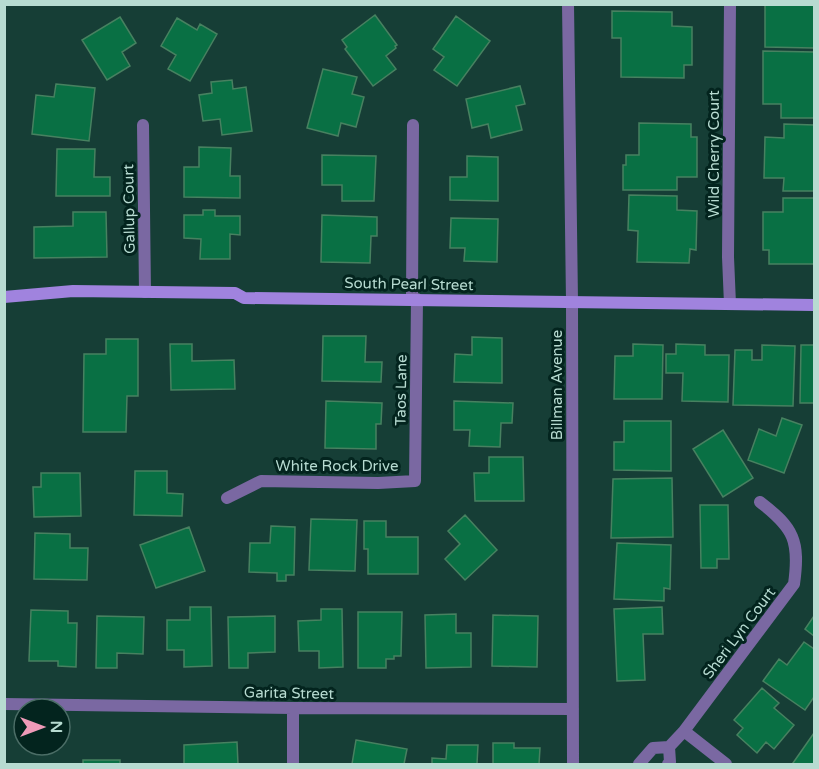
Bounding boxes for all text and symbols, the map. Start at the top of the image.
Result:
street label: Wild Cherry Court [705,90,723,218]
street label: Gallup Court [119,164,139,254]
street label: South Pearl Street [344,274,474,294]
street label: Billman Avenue [548,330,566,440]
street label: Taos Lane [391,354,411,426]
street label: White Rock Drive [276,457,398,475]
street label: Sheri Lyn Court [699,584,779,682]
street label: Garita Street [244,683,335,703]
north arrow [12,697,72,757]
text: N [46,721,66,733]

